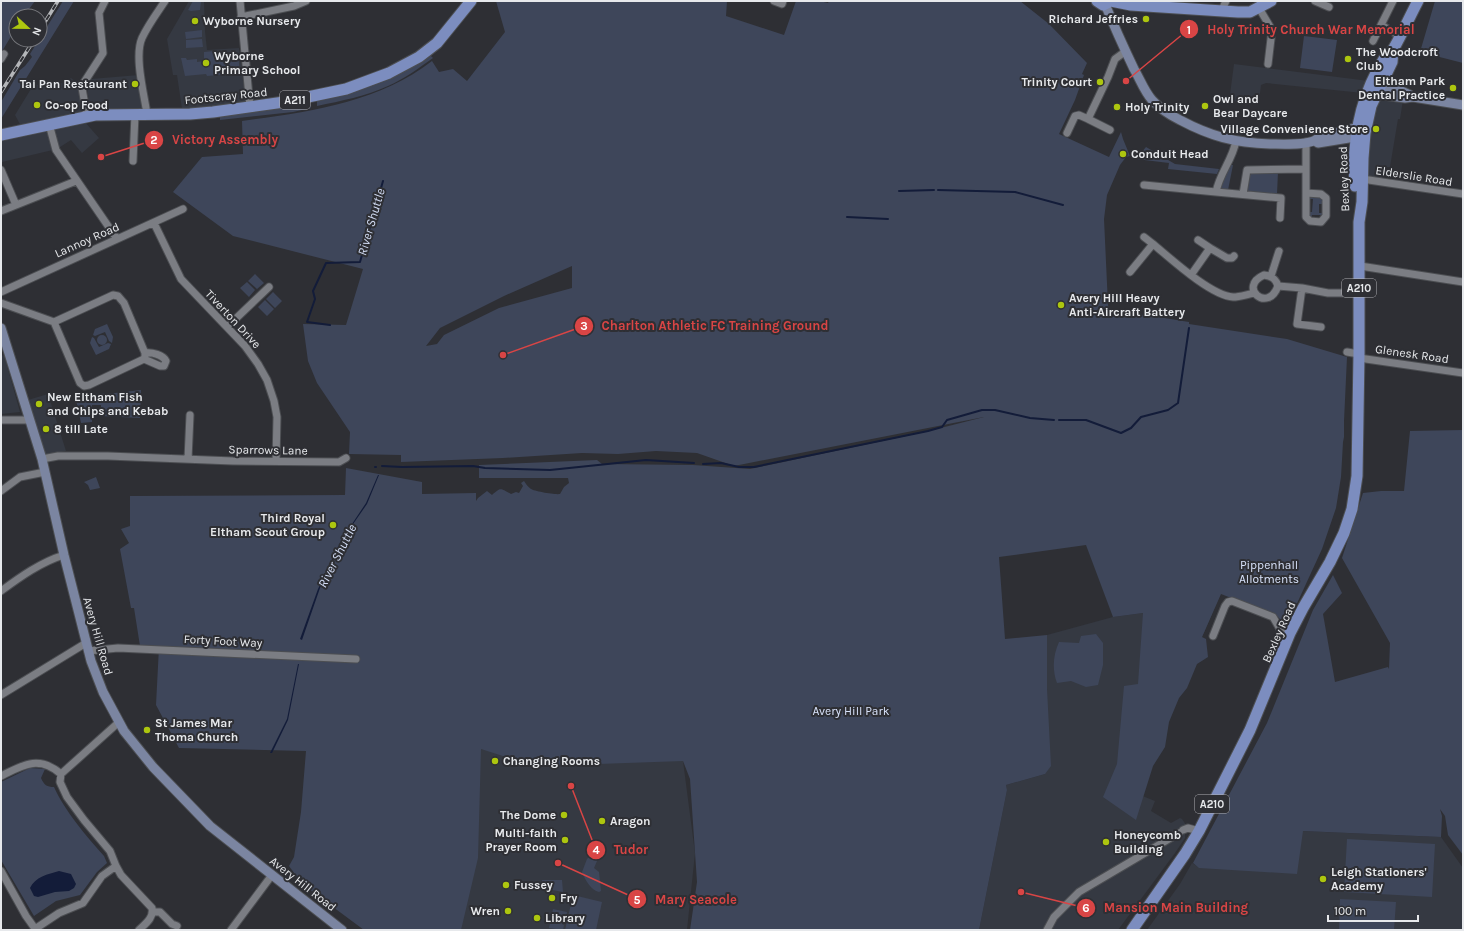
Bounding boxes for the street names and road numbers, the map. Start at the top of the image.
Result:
street label: Footscray Road [184,85,268,107]
road number: A211 [280,91,310,109]
street label: Bexley Road [1336,146,1352,212]
street label: Elderslie Road [1375,163,1453,189]
street label: Lannoy Road [52,220,122,260]
road number: A210 [1342,279,1376,297]
street label: Tiverton Drive [202,287,264,351]
street label: Glenesk Road [1374,342,1450,366]
street label: Sparrows Lane [228,442,308,458]
street label: Avery Hill Road [80,595,116,677]
street label: Bexley Road [1259,599,1299,665]
street label: Forty Foot Way [183,632,263,650]
road number: A210 [1195,795,1229,813]
street label: Avery Hill Road [267,854,339,914]

